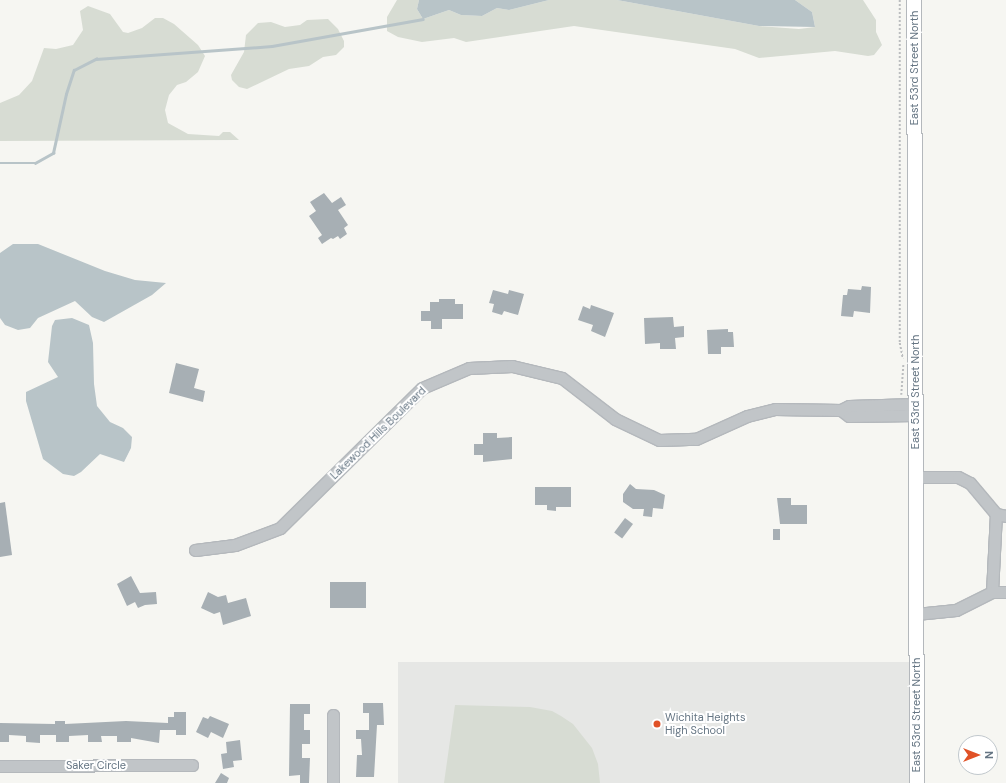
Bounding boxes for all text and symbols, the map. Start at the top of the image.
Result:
street label: East 53rd Street North [907,11,921,125]
street label: East 53rd Street North [908,335,922,449]
street label: Lakewood Hills Boulevard [327,384,429,482]
street label: East 53rd Street North [909,658,923,772]
place label: Wichita Heights High School [665,711,745,737]
marker: Wichita Heights High School [652,719,662,729]
north arrow [958,735,998,775]
text: N [982,751,996,759]
street label: Saker Circle [66,758,126,772]

